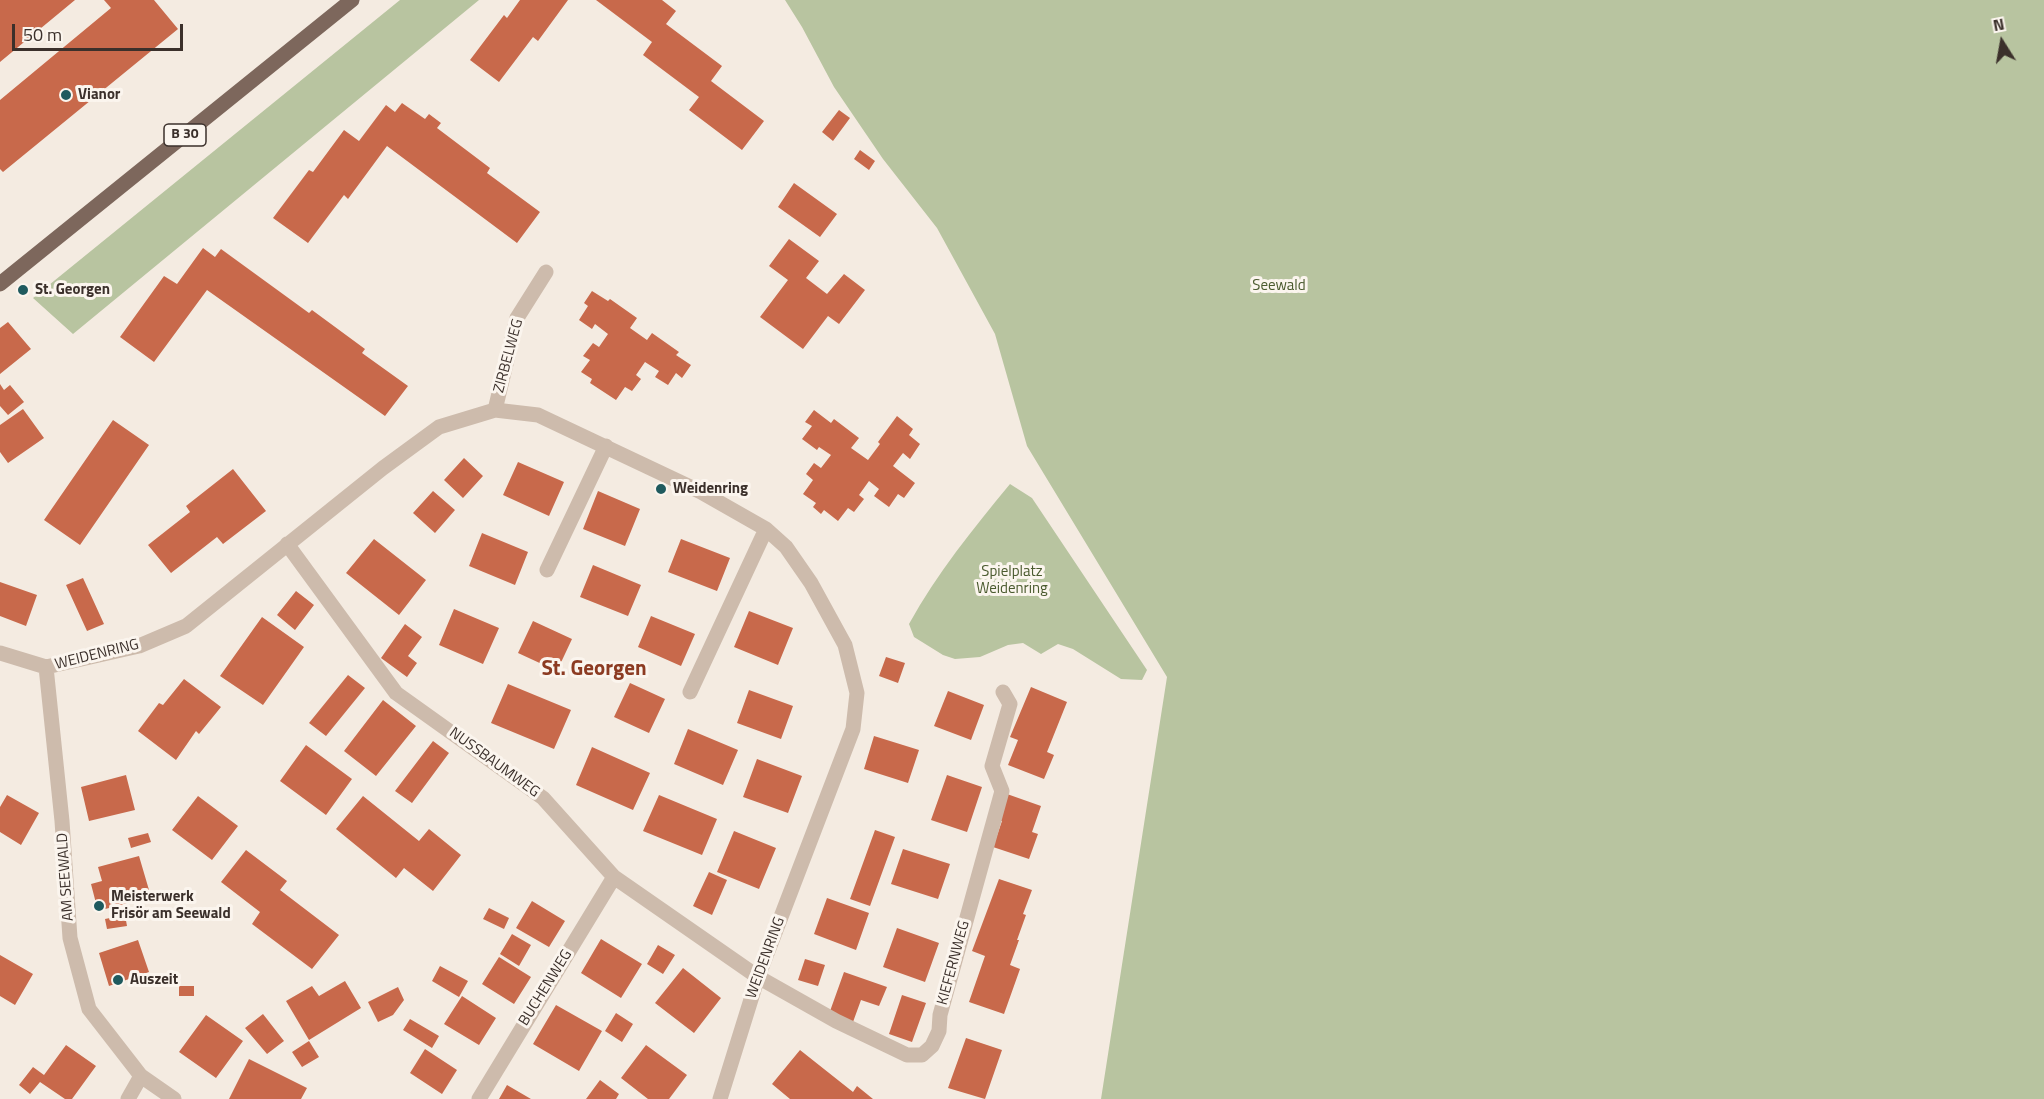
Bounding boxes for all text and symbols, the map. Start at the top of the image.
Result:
text: N [1991,11,2006,37]
scale bar [15,12,186,50]
north arrow [1972,12,2032,72]
text: 50 m [23,21,62,48]
place label: Vianor [78,86,120,104]
marker: Vianor [59,88,73,102]
road number: B 30 [164,124,206,146]
park label: Seewald [1252,277,1306,295]
place label: St. Georgen [35,281,110,299]
marker: St. Georgen [16,283,30,297]
street label: ZIRBELWEG [491,317,527,395]
place label: Weidenring [673,480,748,498]
marker: Weidenring [654,482,668,496]
park label: Spielplatz Weidenring [976,563,1048,598]
street label: WEIDENRING [53,636,141,674]
district label: St. Georgen [541,657,647,683]
street label: NUSSBAUMWEG [445,724,543,802]
street label: AM SEEWALD [54,832,78,922]
place label: Meisterwerk Frisör am Seewald [111,888,231,923]
marker: Meisterwerk Frisör am Seewald [92,899,106,913]
street label: WEIDENRING [743,915,789,1001]
street label: KIEFERNWEG [934,919,974,1007]
street label: BUCHENWEG [515,947,577,1029]
place label: Auszeit [130,971,178,989]
marker: Auszeit [111,973,125,987]

